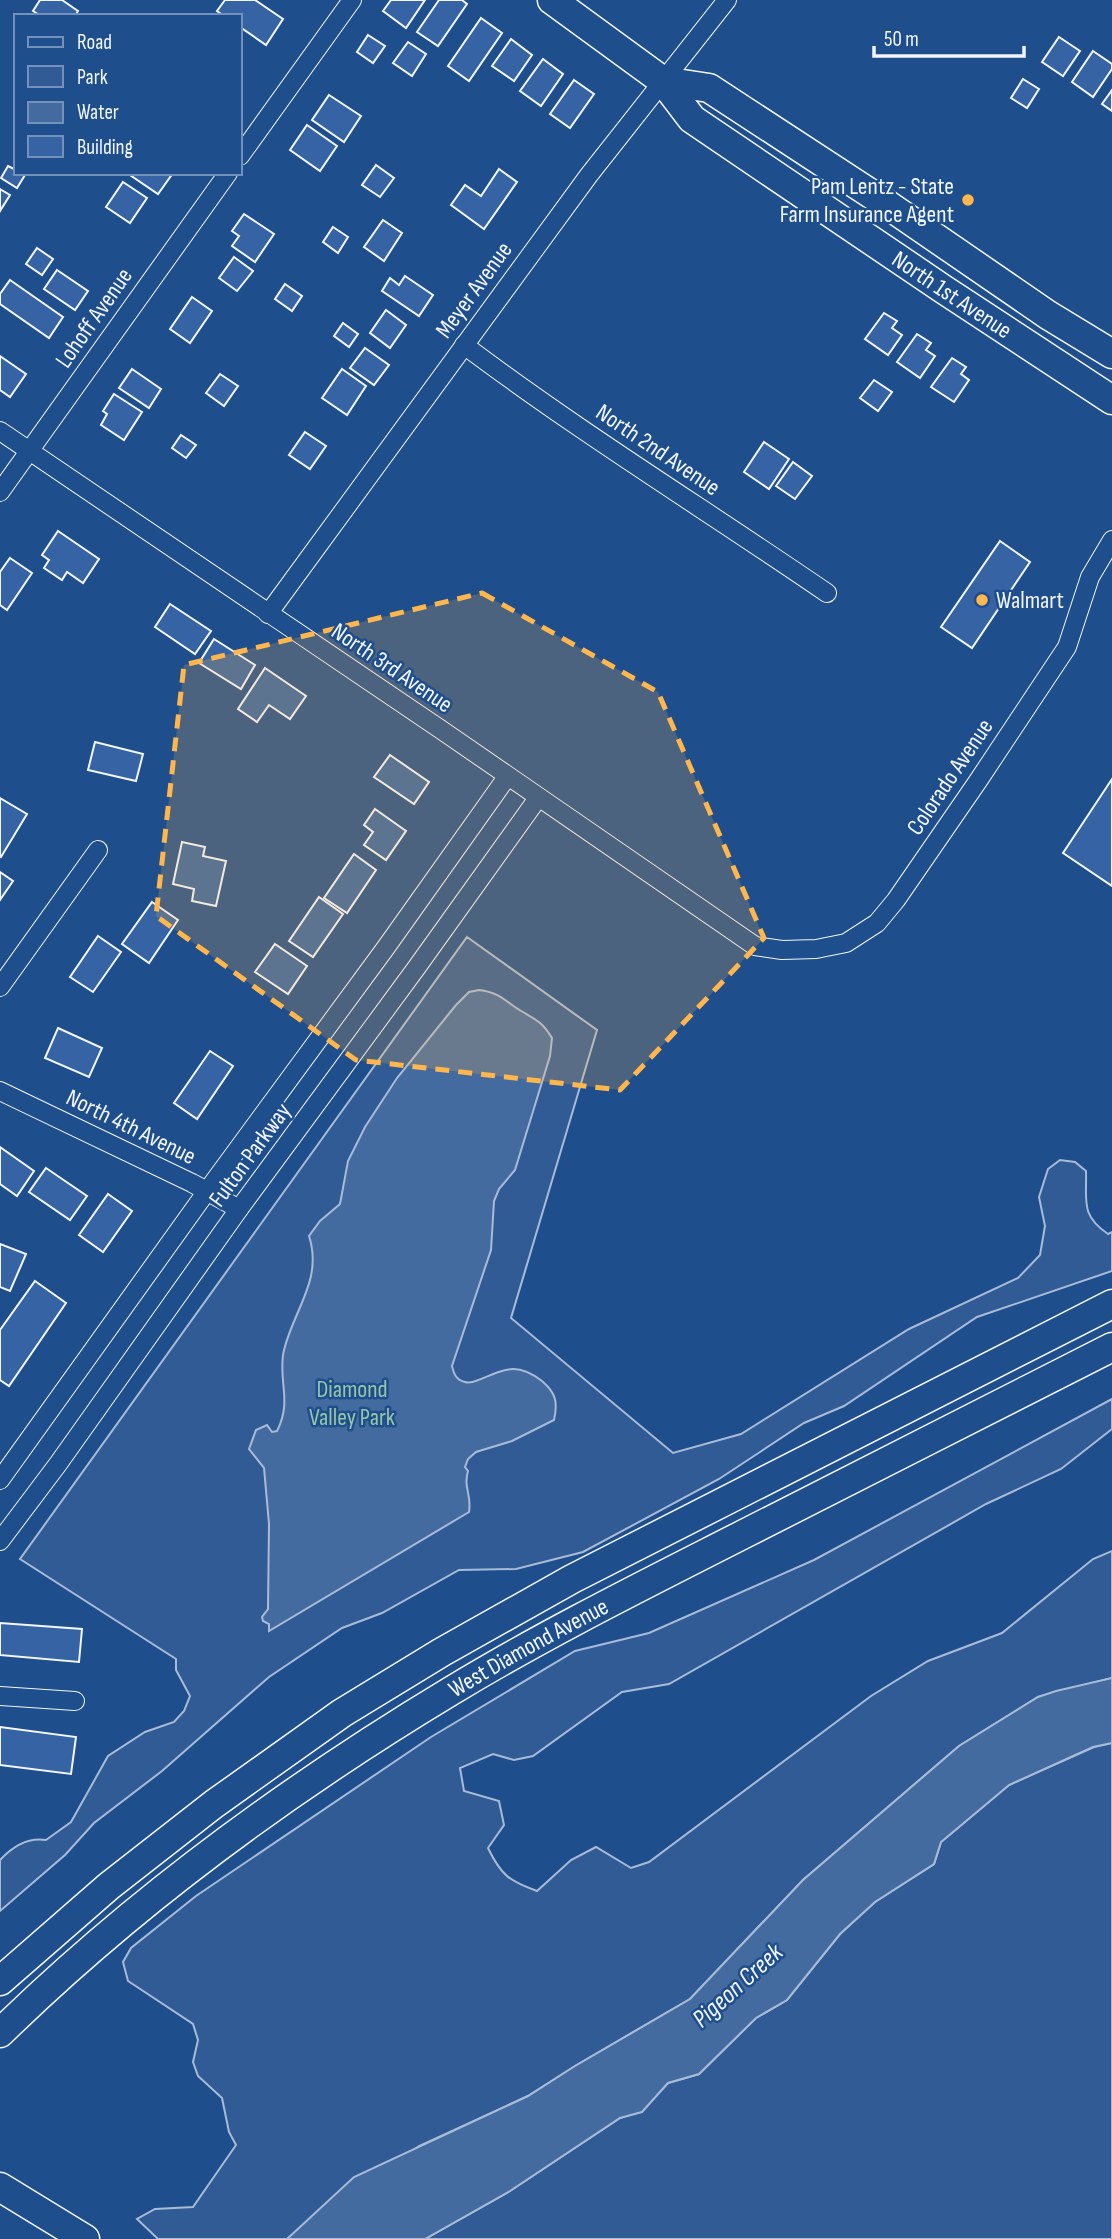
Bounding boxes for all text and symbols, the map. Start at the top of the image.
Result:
legend [14,14,242,175]
scale bar [874,14,1024,58]
text: 50 m [884,27,919,52]
text: Road [77,30,112,55]
text: Park [77,65,108,90]
text: Water [77,100,119,125]
text: Building [77,135,133,160]
place label: Pam Lentz - State Farm Insurance Agent [780,172,954,229]
marker: Pam Lentz - State Farm Insurance Agent [960,192,976,208]
street label: Meyer Avenue [429,236,519,344]
street label: North 1st Avenue [887,244,1017,345]
street label: Lohoff Avenue [49,263,139,373]
street label: North 2nd Avenue [590,398,726,502]
place label: Walmart [996,586,1064,615]
marker: Walmart [974,592,990,608]
street label: North 3rd Avenue [326,617,458,719]
street label: Colorado Avenue [901,713,999,841]
street label: North 4th Avenue [61,1083,201,1171]
street label: Fulton Parkway [203,1097,297,1213]
park label: Diamond Valley Park [309,1375,395,1432]
street label: West Diamond Avenue [443,1592,613,1704]
water label: Pigeon Creek [686,1937,791,2035]

